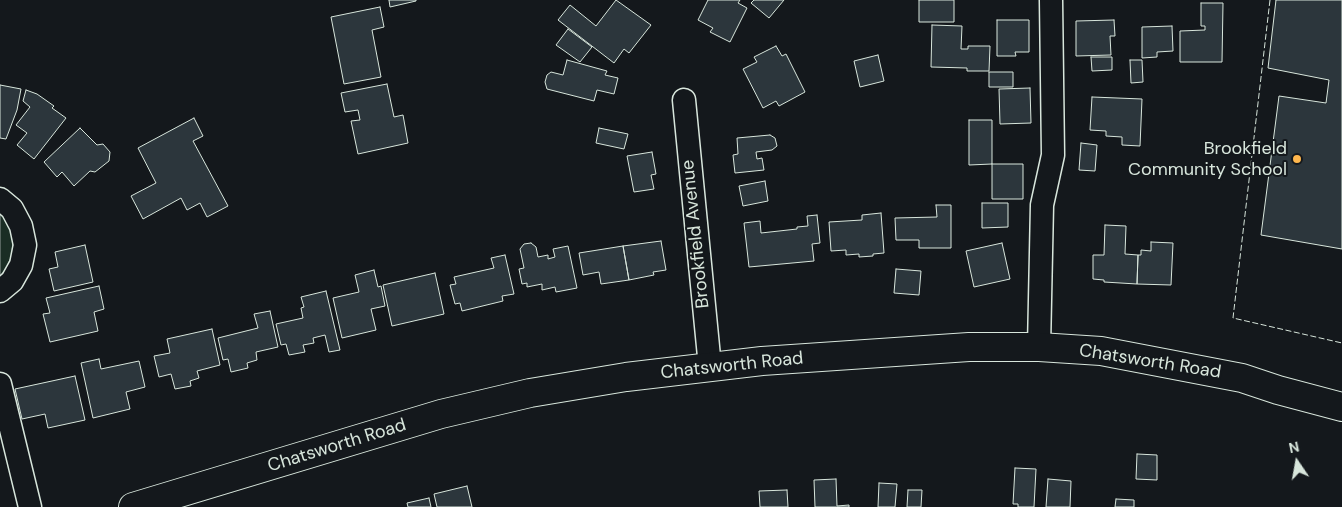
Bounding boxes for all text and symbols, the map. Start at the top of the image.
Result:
place label: Brookfield Community School [1128,138,1287,180]
marker: Brookfield Community School [1291,153,1303,165]
street label: Brookfield Avenue [677,159,715,309]
street label: Chatsworth Road [1078,340,1222,384]
street label: Chatsworth Road [660,348,804,384]
street label: Chatsworth Road [265,415,409,477]
north arrow [1272,437,1322,487]
text: N [1287,437,1301,457]

